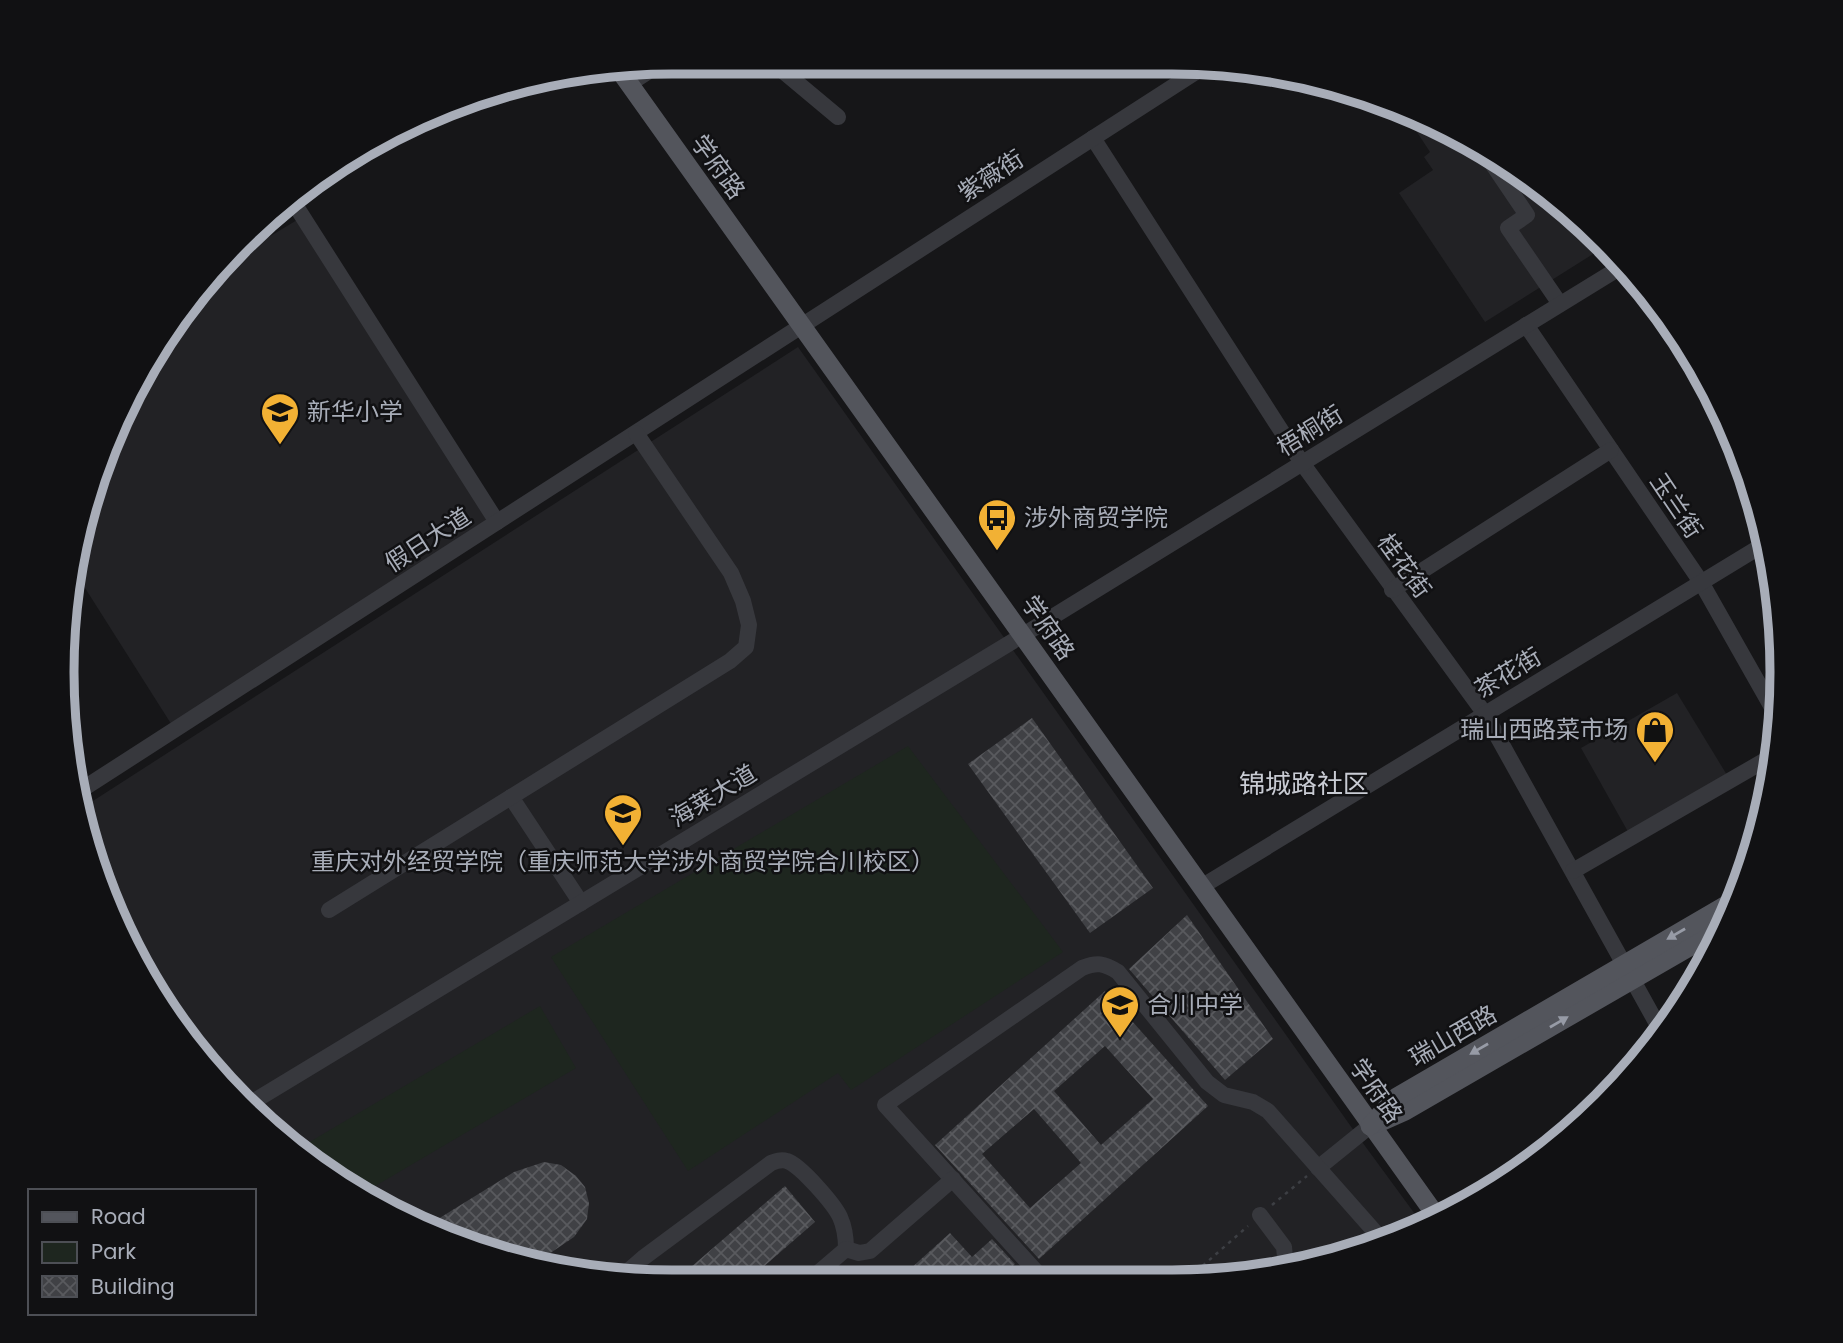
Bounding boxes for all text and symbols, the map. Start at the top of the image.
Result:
street label: 学府路 [684,128,753,206]
street label: 紫薇街 [952,142,1030,209]
school or university icon: 新华小学 [259,391,301,446]
place label: 新华小学 [307,395,403,428]
street label: 梧桐街 [1270,398,1349,464]
street label: 玉兰街 [1643,467,1710,545]
bus stop icon: 涉外商贸学院 [976,497,1018,552]
street label: 假日大道 [378,500,477,580]
place label: 涉外商贸学院 [1024,501,1168,534]
street label: 桂花街 [1370,527,1439,605]
street label: 学府路 [1014,589,1083,667]
street label: 茶花街 [1468,640,1547,705]
shop icon: 瑞山西路菜市场 [1634,709,1676,764]
place label: 瑞山西路菜市场 [1460,713,1628,746]
street label: 海莱大道 [663,757,762,834]
district label: 锦城路社区 [1239,766,1369,802]
school or university icon: 重庆对外经贸学院（重庆师范大学涉外商贸学院合川校区） [602,792,644,847]
place label: 重庆对外经贸学院（重庆师范大学涉外商贸学院合川校区） [311,845,935,878]
one-way arrow [1666,928,1685,941]
school or university icon: 合川中学 [1099,984,1141,1039]
place label: 合川中学 [1147,988,1243,1021]
street label: 瑞山西路 [1403,997,1503,1074]
one-way arrow [1549,1016,1568,1028]
one-way arrow [1470,1043,1489,1055]
street label: 学府路 [1342,1052,1411,1130]
legend [28,1189,256,1315]
text: Road [91,1202,146,1231]
text: Park [91,1237,136,1266]
text: Building [91,1272,175,1301]

